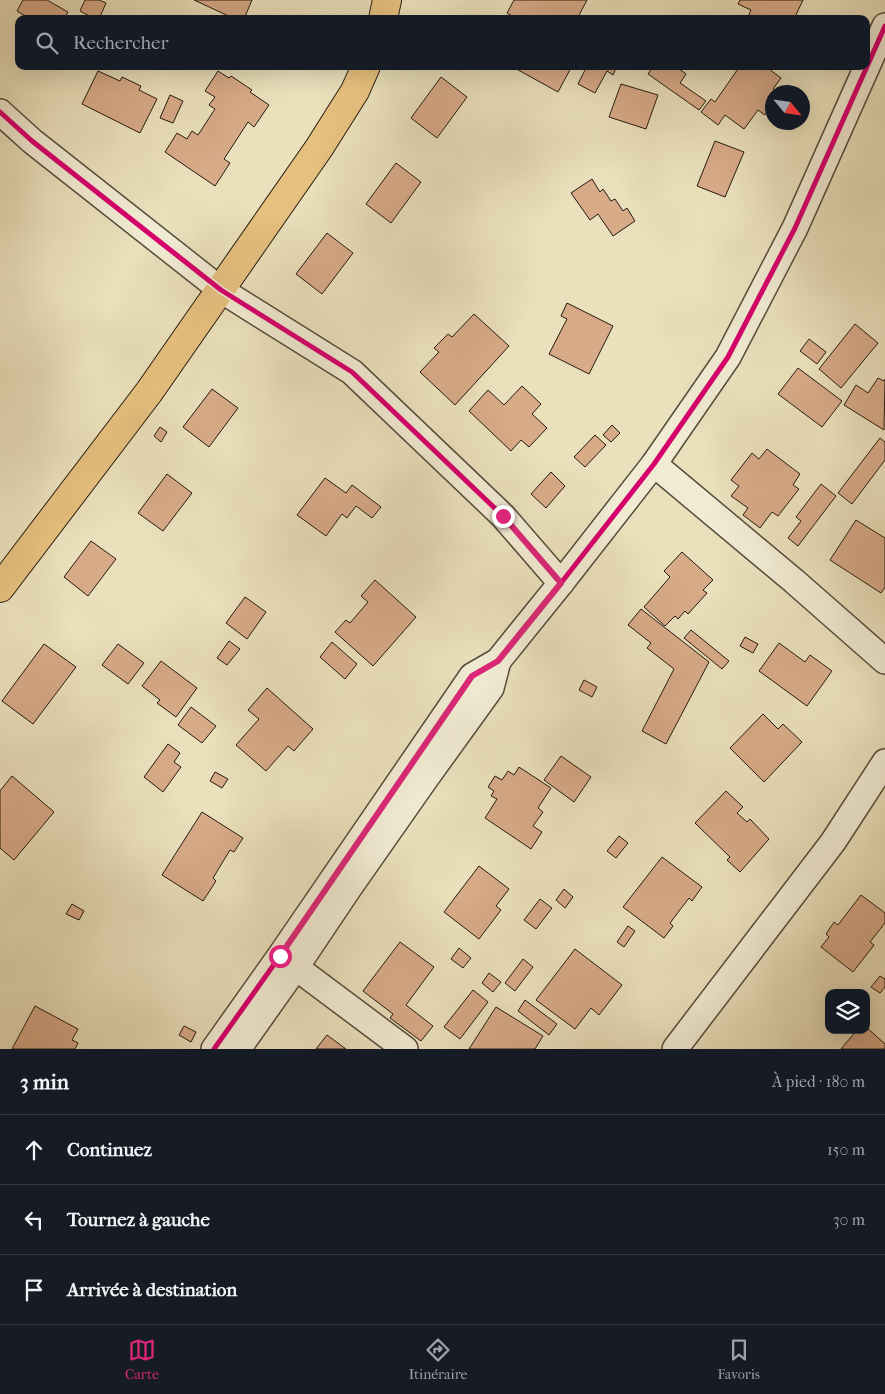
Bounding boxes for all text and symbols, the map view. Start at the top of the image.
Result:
search box [15,15,870,70]
icon: search [33,29,61,57]
text: Rechercher [73,32,169,54]
north arrow [765,85,810,130]
route end [492,505,515,528]
route start [269,945,292,968]
map controls [825,989,870,1034]
button: layers [825,989,870,1034]
text: 3 min [20,1070,69,1094]
text: À pied · 180 m [772,1072,865,1091]
icon: ahead [20,1136,48,1164]
text: Continuez [67,1139,152,1161]
text: 150 m [827,1140,865,1159]
icon: left [20,1206,48,1234]
text: Tournez à gauche [67,1209,210,1231]
text: 30 m [833,1210,865,1229]
icon: arrive [20,1276,48,1304]
text: Arrivée à destination [67,1279,237,1301]
tab: Carte [125,1336,159,1383]
tab: Itinéraire [409,1336,467,1383]
tab: Favoris [717,1336,760,1383]

